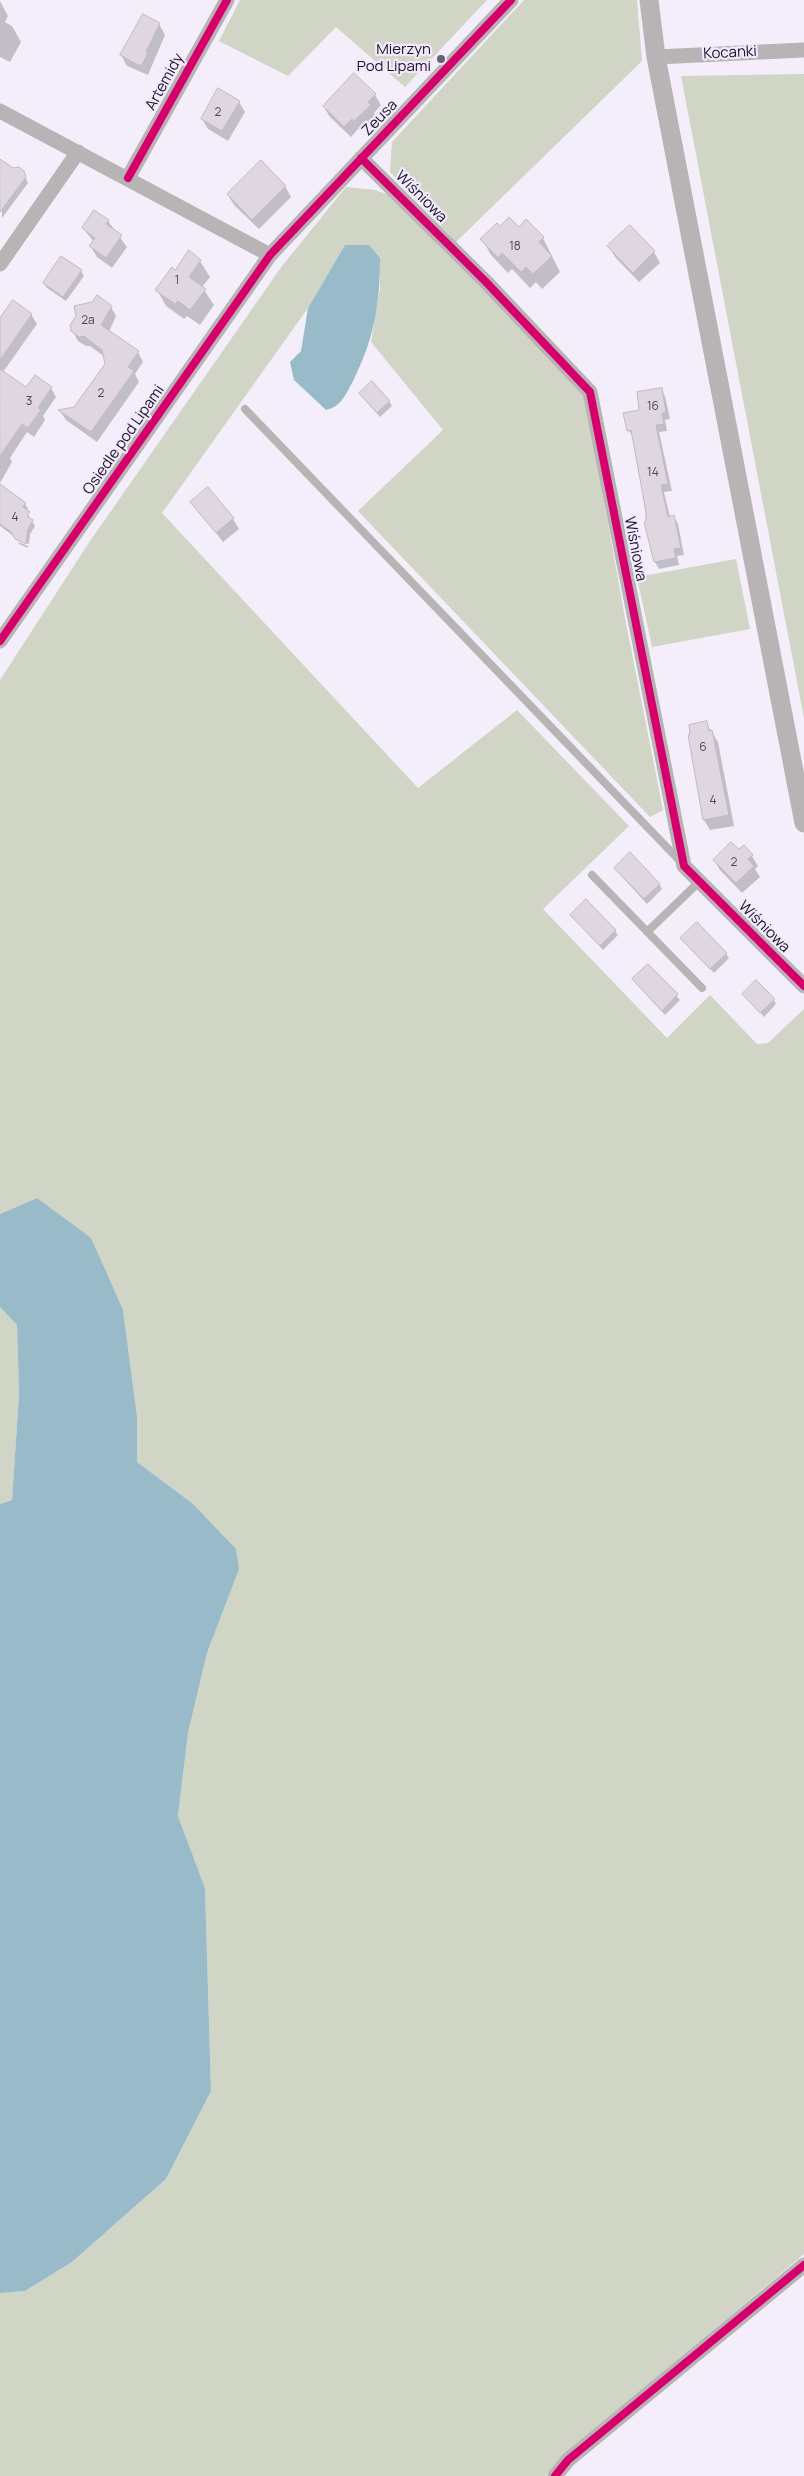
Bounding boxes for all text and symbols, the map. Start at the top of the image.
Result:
place label: Mierzyn Pod Lipami [357,41,431,76]
street label: Kocanki [703,43,757,63]
street label: Artemidy [142,50,188,114]
marker: Mierzyn Pod Lipami [435,53,447,65]
street label: Zeusa [359,96,401,140]
house number: 2 [215,106,221,120]
street label: Wiśniowa [391,167,451,227]
house number: 18 [509,240,521,254]
house number: 1 [175,274,179,288]
house number: 2a [81,314,95,328]
street label: Osiedle pod Lipami [80,382,168,498]
house number: 2 [98,387,104,401]
house number: 3 [26,395,32,409]
house number: 16 [647,400,659,414]
house number: 14 [647,466,659,480]
house number: 4 [11,511,19,525]
street label: Wiśniowa [620,515,650,583]
house number: 6 [699,741,707,755]
house number: 4 [709,794,717,808]
house number: 2 [731,856,737,870]
street label: Wiśniowa [734,897,794,957]

